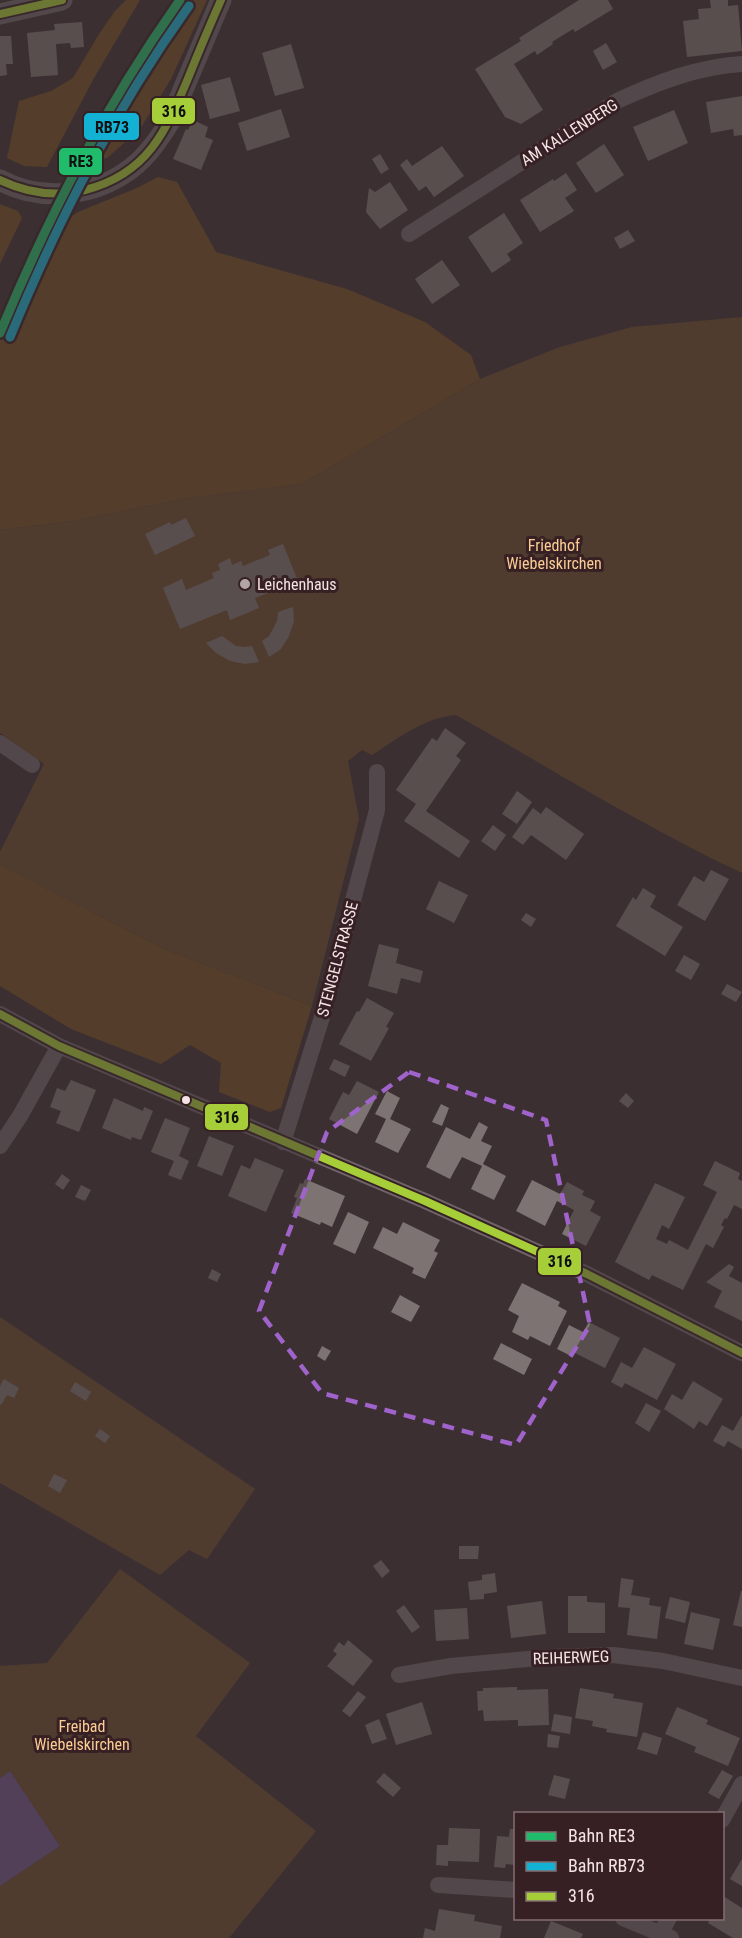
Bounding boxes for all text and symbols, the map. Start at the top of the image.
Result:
street label: AM KALLENBERG [517,95,621,170]
line badge: 316 [151,97,196,125]
text: 316 [162,102,186,121]
line badge: RB73 [83,112,140,141]
text: RB73 [95,118,129,137]
line badge: RE3 [58,147,103,176]
text: RE3 [69,152,93,171]
park label: Friedhof Wiebelskirchen [506,536,602,573]
place label: Leichenhaus [257,575,337,594]
marker: Leichenhaus [238,577,252,591]
street label: STENGELSTRASSE [313,899,362,1019]
unlabelled marker [180,1094,192,1106]
line badge: 316 [204,1103,249,1131]
text: 316 [215,1108,239,1127]
line badge: 316 [537,1247,582,1276]
text: 316 [548,1252,572,1271]
street label: REIHERWEG [533,1647,610,1668]
park label: Freibad Wiebelskirchen [34,1717,130,1754]
legend [514,1812,724,1920]
text: Bahn RE3 [568,1825,635,1846]
text: Bahn RB73 [568,1855,645,1876]
text: 316 [568,1885,595,1906]

